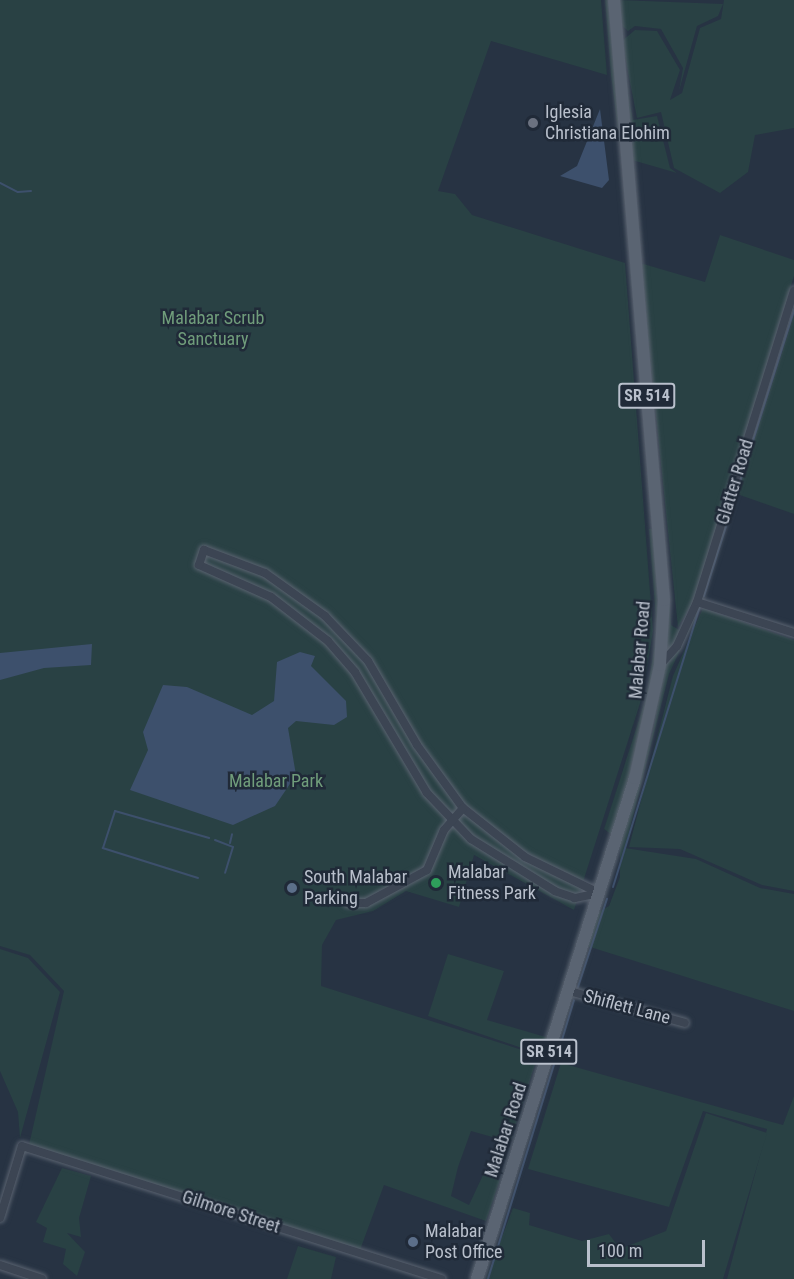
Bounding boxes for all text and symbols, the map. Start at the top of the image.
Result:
place label: Iglesia Christiana Elohim [545,102,670,144]
marker: Iglesia Christiana Elohim [526,116,540,130]
park label: Malabar Scrub Sanctuary [162,308,264,350]
road number: SR 514 [617,383,677,409]
street label: Glatter Road [712,437,758,527]
street label: Malabar Road [625,600,655,700]
park label: Malabar Park [229,770,323,792]
place label: Malabar Fitness Park [448,862,536,904]
place label: South Malabar Parking [304,867,407,910]
marker: Malabar Fitness Park [429,876,443,890]
marker: South Malabar Parking [285,881,299,895]
street label: Shiflett Lane [581,985,673,1029]
road number: SR 514 [519,1039,579,1065]
street label: Malabar Road [481,1080,531,1180]
street label: Gilmore Street [179,1186,283,1238]
place label: Malabar Post Office [425,1221,503,1264]
scale bar [590,1228,708,1266]
marker: Malabar Post Office [406,1235,420,1249]
text: 100 m [598,1240,642,1261]

